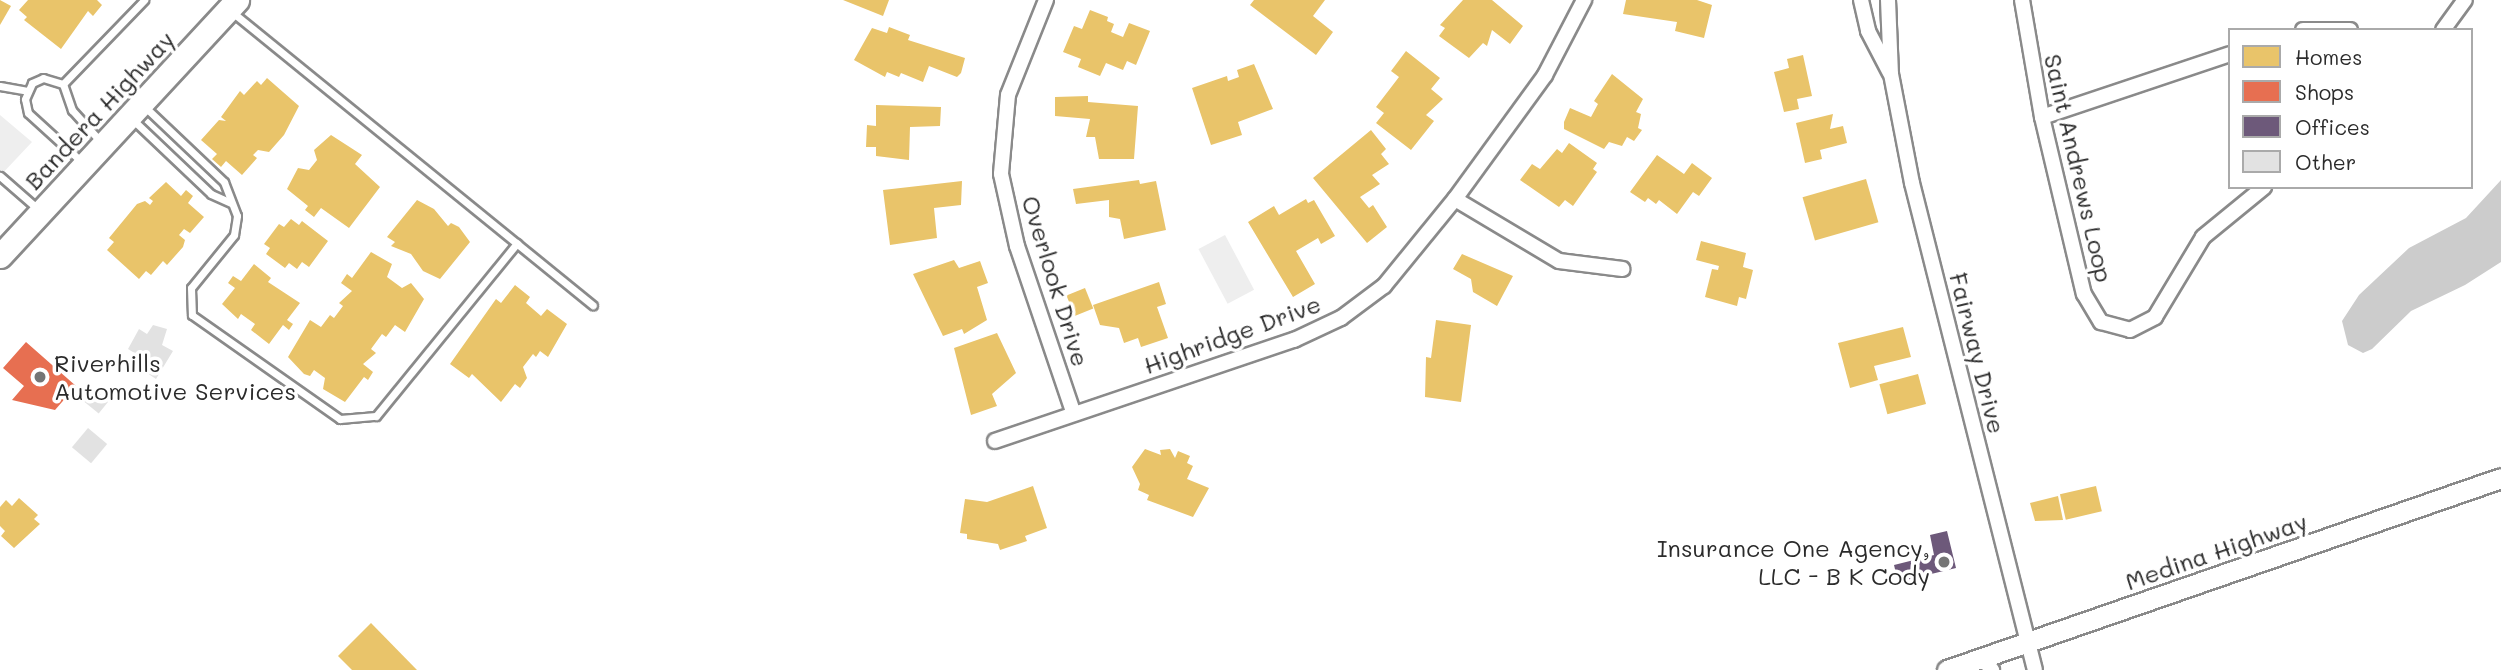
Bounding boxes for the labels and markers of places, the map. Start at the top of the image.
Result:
place label: Riverhills Automotive Services [54,349,296,405]
marker: Riverhills Automotive Services [32,369,48,385]
place label: Insurance One Agency, LLC - B K Cody [1657,534,1930,590]
marker: Insurance One Agency, LLC - B K Cody [1936,554,1952,570]

